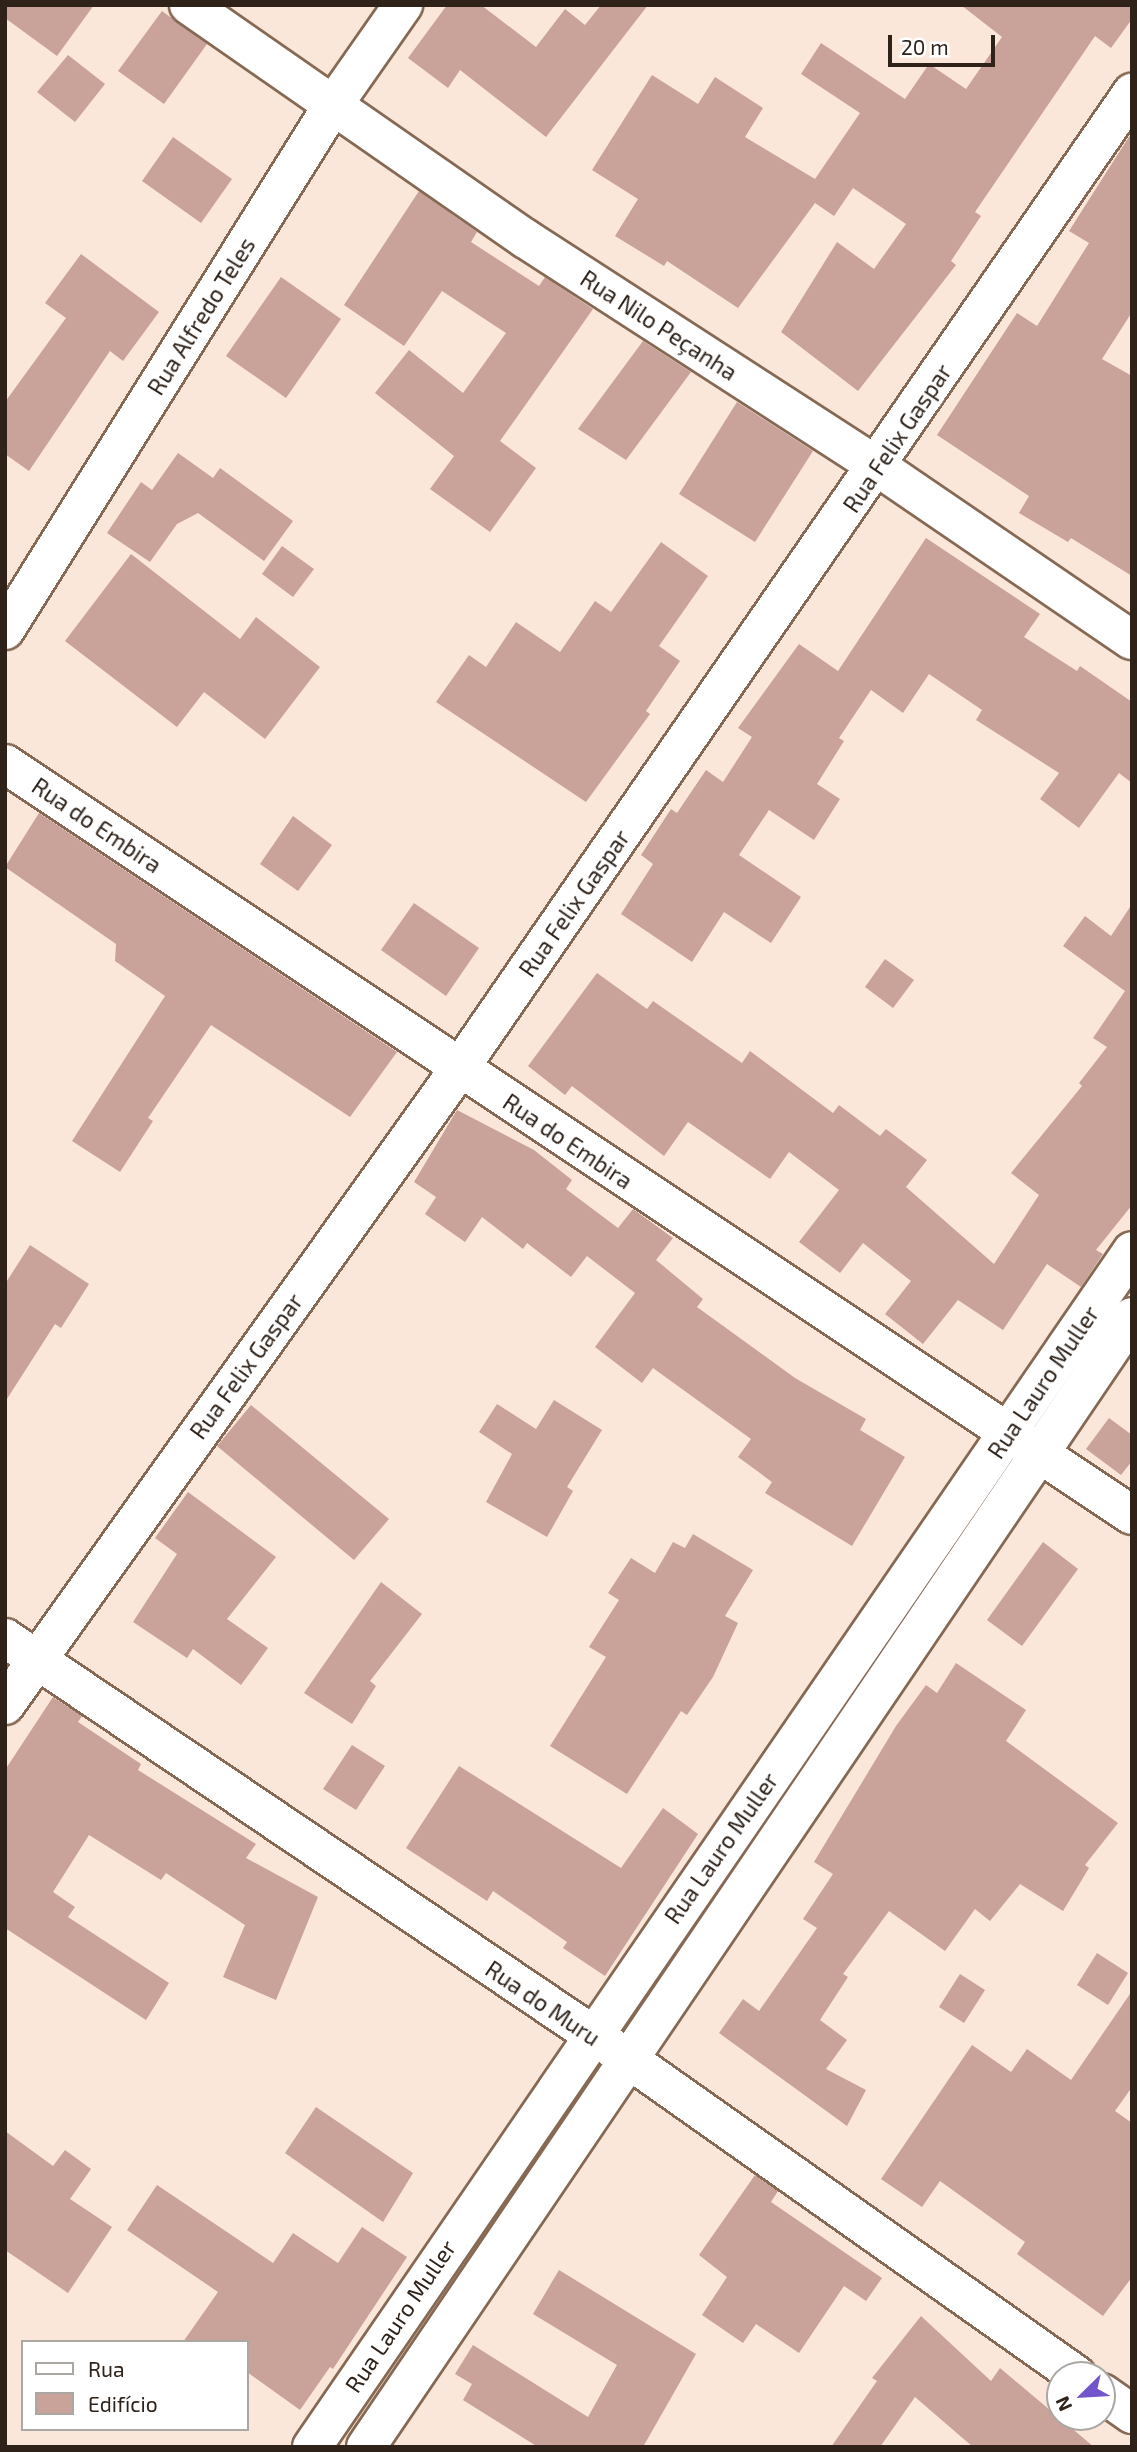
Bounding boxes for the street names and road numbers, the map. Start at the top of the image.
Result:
street label: Rua Alfredo Teles [141,232,261,400]
street label: Rua Nilo Peçanha [576,264,742,386]
street label: Rua Felix Gaspar [837,358,957,518]
street label: Rua do Embira [27,772,167,878]
street label: Rua Felix Gaspar [513,824,635,982]
street label: Rua do Embira [498,1088,638,1194]
street label: Rua Felix Gaspar [184,1288,308,1444]
street label: Rua Lauro Muller [982,1300,1104,1464]
street label: Rua Lauro Muller [659,1767,783,1929]
street label: Rua do Muru [481,1955,605,2051]
street label: Rua Lauro Muller [339,2234,461,2398]

